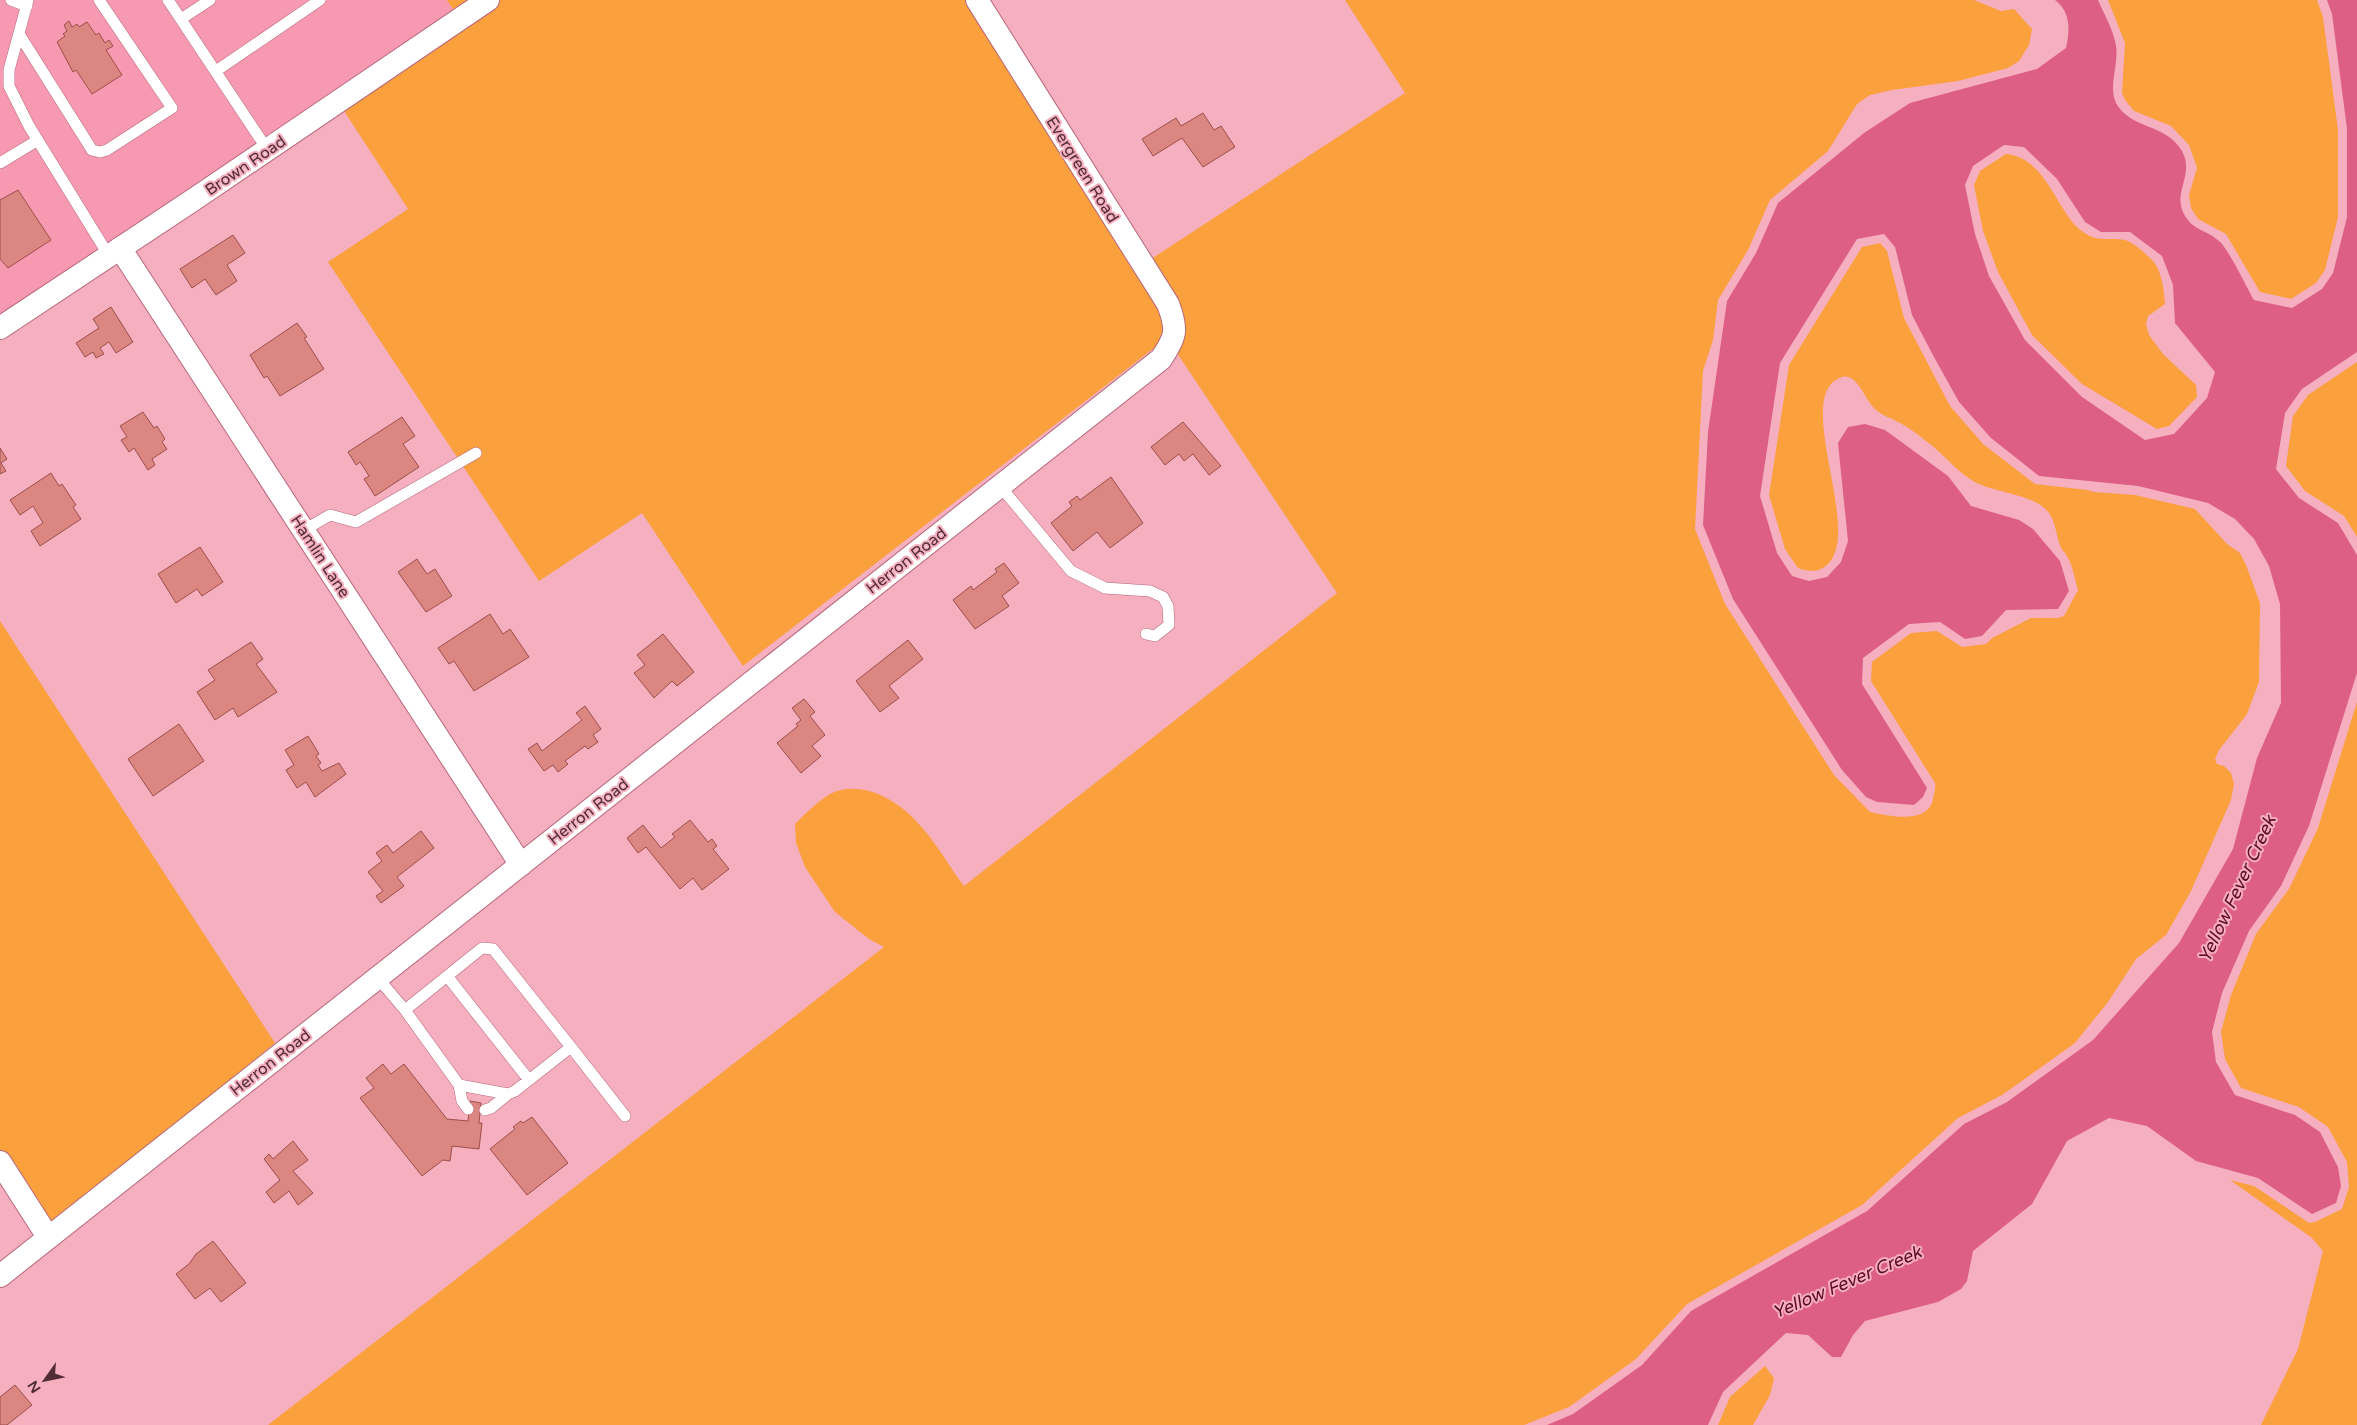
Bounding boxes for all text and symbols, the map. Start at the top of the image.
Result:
street label: Evergreen Road [1041,113,1123,226]
street label: Brown Road [201,131,290,200]
street label: Hamlin Lane [286,511,354,602]
street label: Herron Road [862,523,951,598]
street label: Herron Road [544,774,633,849]
water label: Yellow Fever Creek [2193,811,2281,966]
street label: Herron Road [226,1025,315,1100]
water label: Yellow Fever Creek [1769,1240,1926,1323]
north arrow [20,1355,70,1405]
text: N [24,1377,45,1396]

